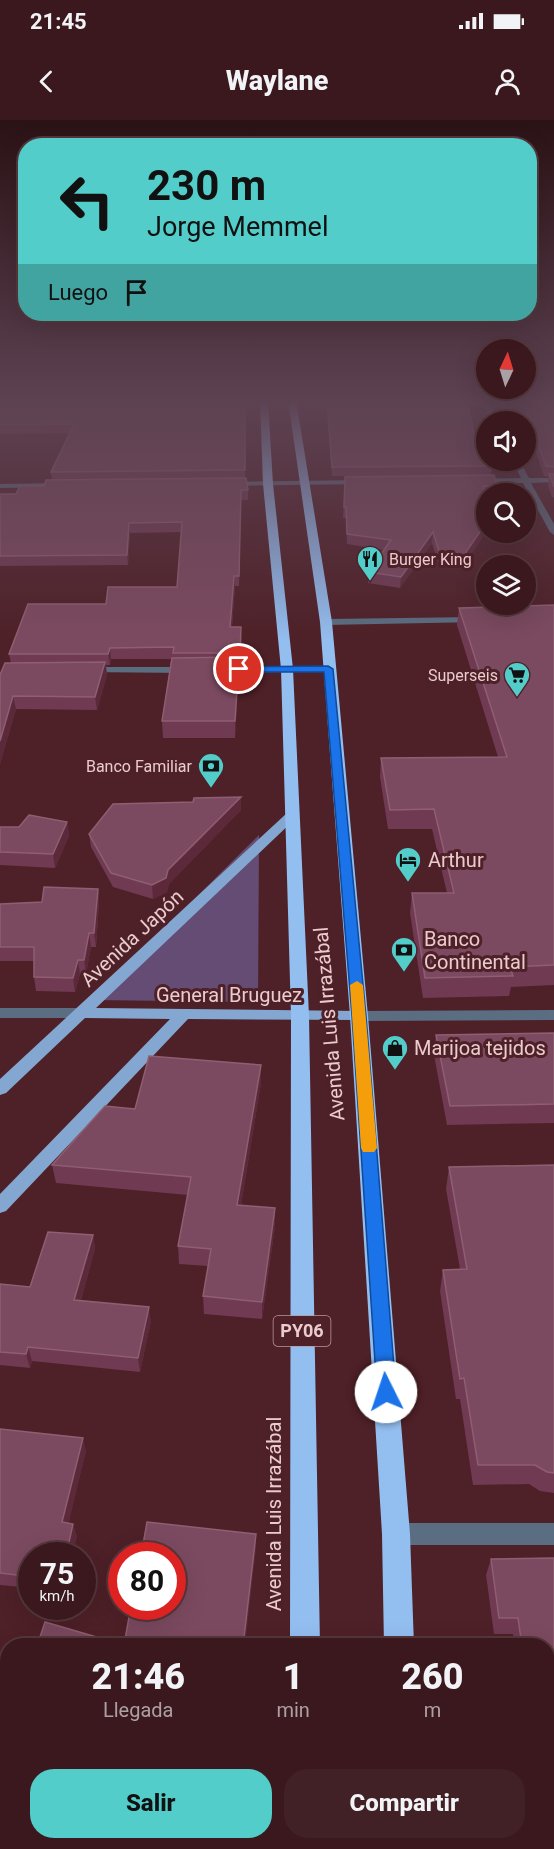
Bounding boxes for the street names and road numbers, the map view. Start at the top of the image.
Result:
street label: Avenida Japón [76,884,188,992]
street label: Avenida Luis Irrazábal [309,926,349,1122]
street label: General Bruguez [156,983,302,1007]
road number: PY06 [274,1316,330,1346]
street label: Avenida Luis Irrazábal [262,1417,286,1611]

